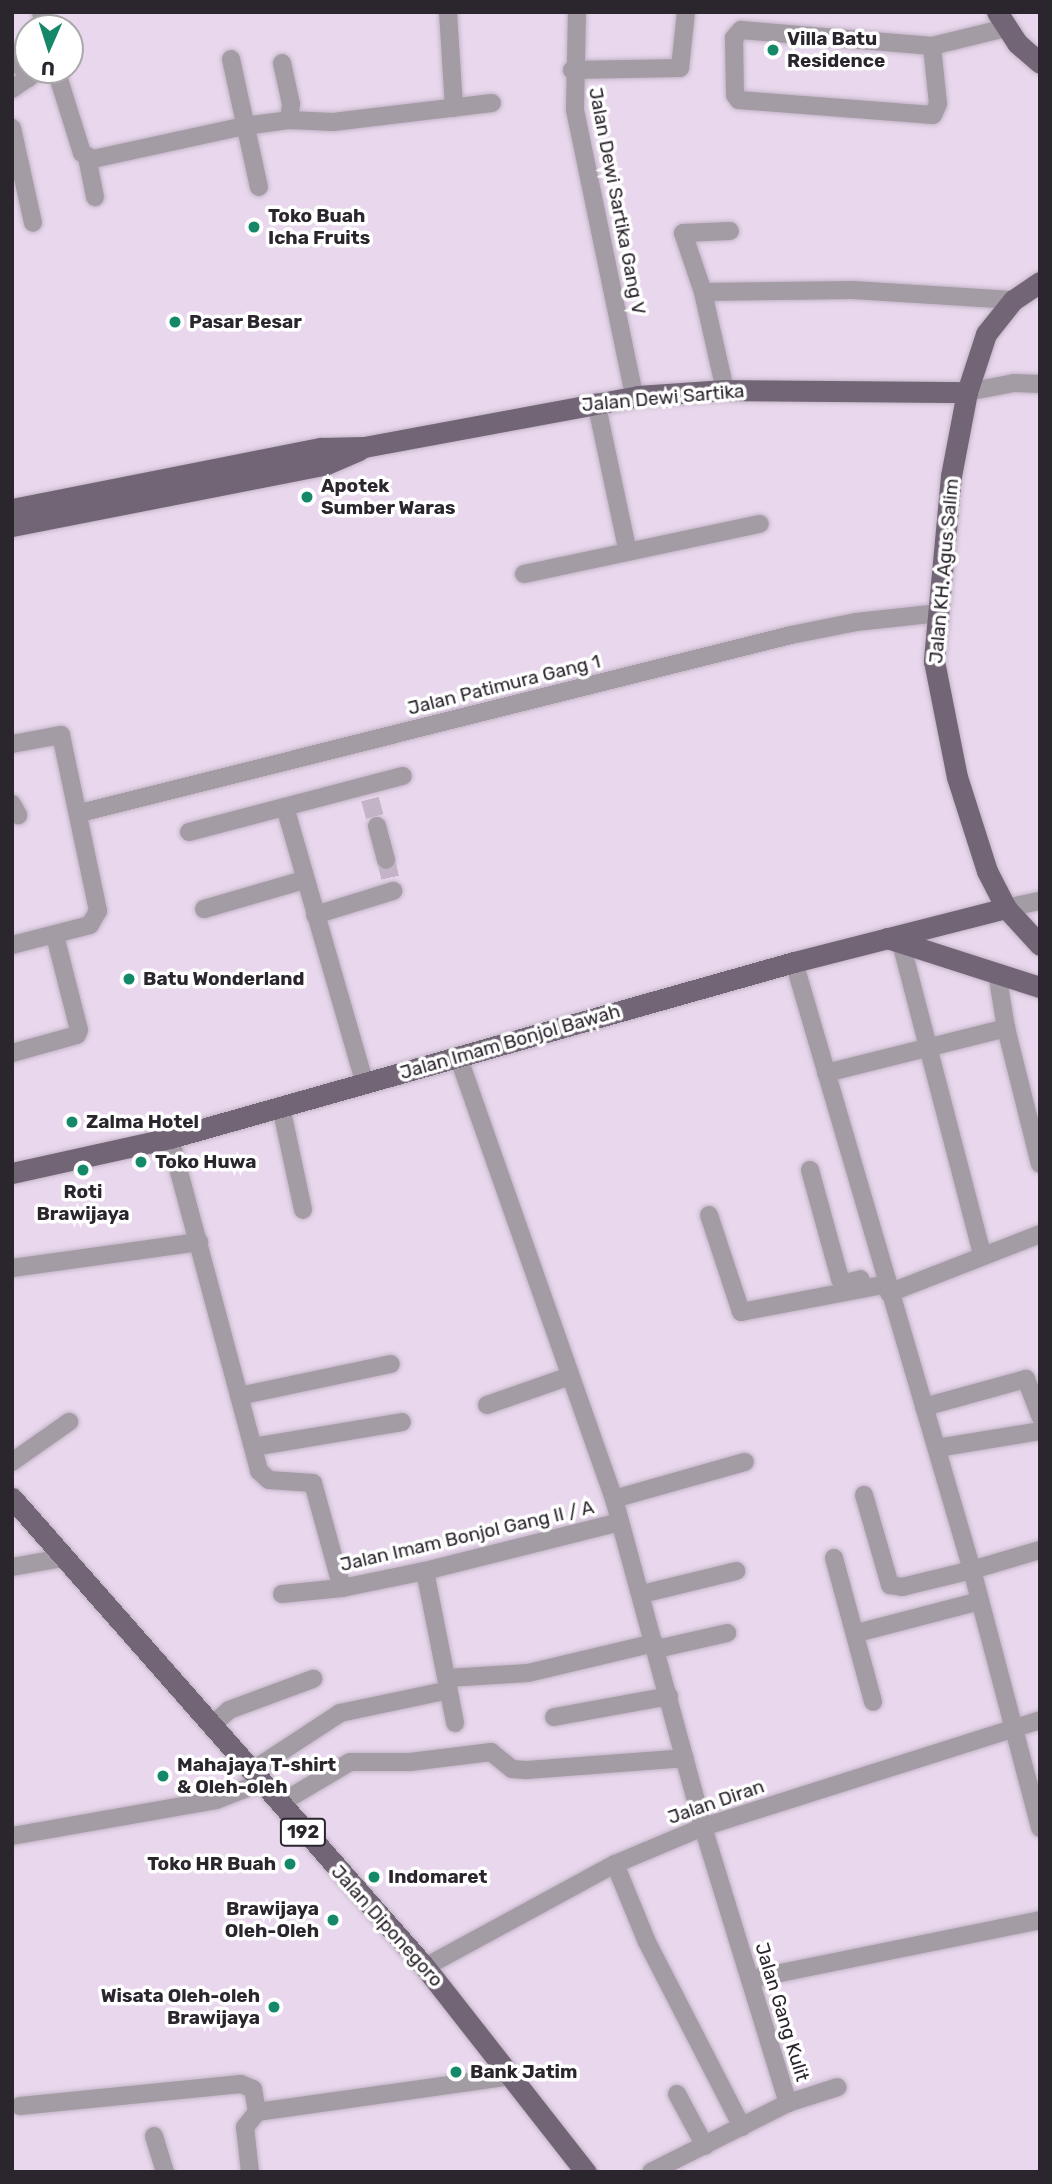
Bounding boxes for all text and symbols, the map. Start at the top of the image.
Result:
north arrow [14,14,84,84]
place label: Villa Batu Residence [787,28,885,72]
marker: Villa Batu Residence [765,42,781,58]
text: U [40,57,55,80]
street label: Jalan Dewi Sartika Gang V [584,85,650,317]
place label: Toko Buah Icha Fruits [268,205,370,249]
marker: Toko Buah Icha Fruits [246,219,262,235]
place label: Pasar Besar [189,311,302,333]
marker: Pasar Besar [167,314,183,330]
street label: Jalan Dewi Sartika [581,380,745,416]
place label: Apotek Sumber Waras [321,475,456,519]
street label: Jalan KH. Agus Salim [925,477,963,665]
marker: Apotek Sumber Waras [299,489,315,505]
street label: Jalan Patimura Gang 1 [405,650,603,720]
place label: Batu Wonderland [143,968,305,990]
marker: Batu Wonderland [121,971,137,987]
street label: Jalan Imam Bonjol Bawah [397,1000,623,1084]
place label: Zalma Hotel [86,1111,199,1133]
marker: Zalma Hotel [64,1114,80,1130]
place label: Toko Huwa [155,1151,256,1173]
marker: Toko Huwa [133,1154,149,1170]
marker: Roti Brawijaya [75,1162,91,1178]
place label: Roti Brawijaya [36,1181,130,1225]
street label: Jalan Imam Bonjol Gang II / A [338,1496,596,1576]
place label: Mahajaya T-shirt & Oleh-oleh [177,1754,337,1798]
marker: Mahajaya T-shirt & Oleh-oleh [155,1768,171,1784]
street label: Jalan Diran [665,1775,767,1829]
road number: 192 [278,1818,328,1846]
place label: Toko HR Buah [147,1853,276,1875]
marker: Toko HR Buah [282,1856,298,1872]
street label: Jalan Diponegoro [326,1860,448,1992]
place label: Indomaret [388,1866,487,1888]
marker: Indomaret [366,1869,382,1885]
place label: Brawijaya Oleh-Oleh [225,1898,319,1942]
marker: Brawijaya Oleh-Oleh [325,1912,341,1928]
street label: Jalan Gang Kulit [750,1940,814,2084]
place label: Wisata Oleh-oleh Brawijaya [101,1985,260,2029]
marker: Wisata Oleh-oleh Brawijaya [266,1999,282,2015]
place label: Bank Jatim [470,2061,578,2083]
marker: Bank Jatim [448,2064,464,2080]

